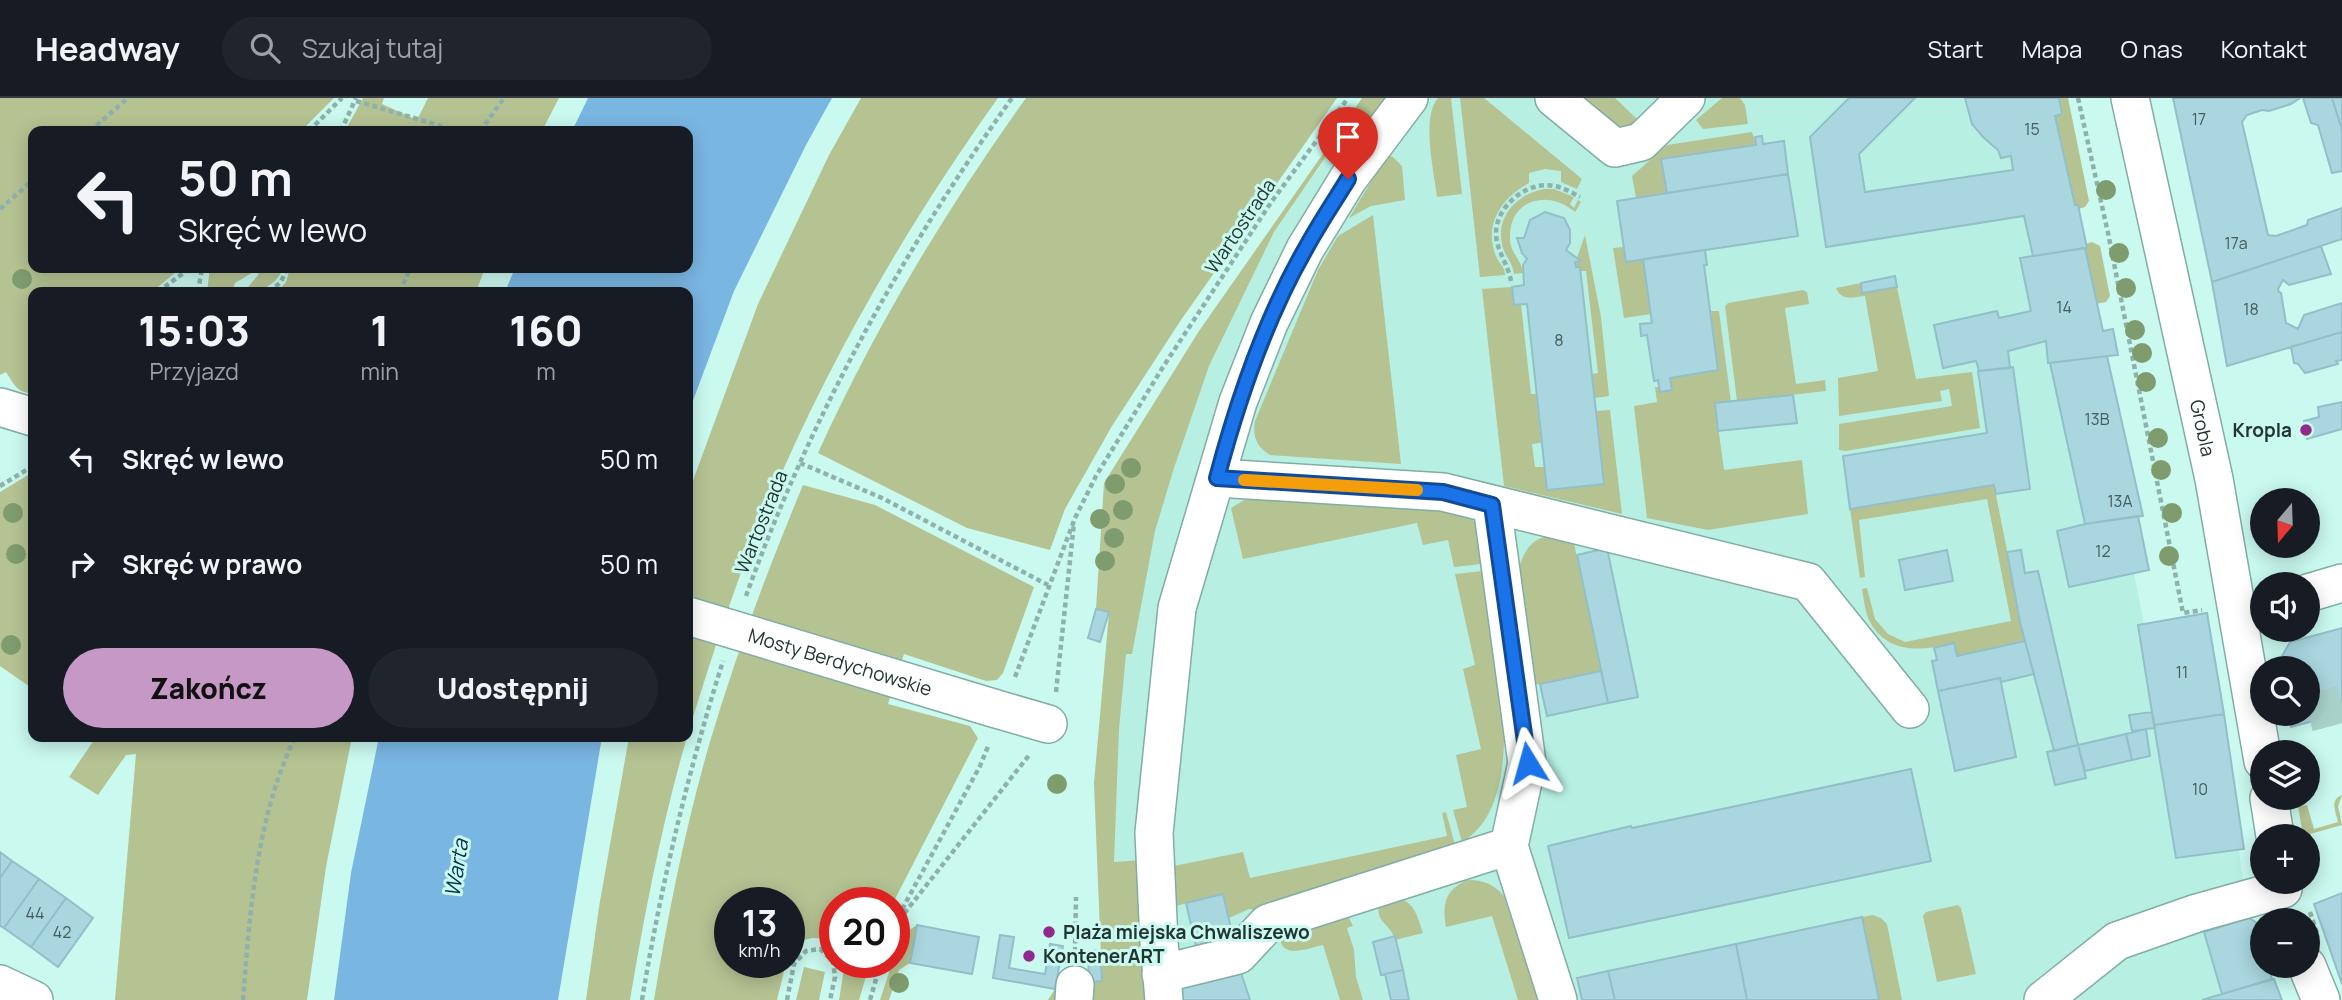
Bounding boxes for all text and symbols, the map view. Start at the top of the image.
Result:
search box [222,17,712,80]
text: Headway [35,26,180,71]
icon: search [246,29,284,67]
text: Szukaj tutaj [302,30,443,66]
text: Start [1927,32,1983,65]
text: Mapa [2021,32,2082,65]
text: O nas [2120,32,2183,65]
text: Kontakt [2221,32,2307,65]
pin [1318,107,1378,179]
house number: 17 [2192,108,2206,130]
icon: arrive [1329,118,1367,156]
house number: 15 [2024,118,2040,140]
text: 50 m [178,144,293,211]
icon: left [63,154,154,245]
street label: Wartostrada [1199,173,1281,279]
text: Skręć w lewo [178,208,367,252]
house number: 17a [2224,232,2248,254]
house number: 14 [2056,296,2072,318]
house number: 18 [2243,298,2259,320]
text: 15:03 [138,301,250,359]
text: 1 [370,301,389,359]
text: 160 [509,301,583,359]
house number: 8 [1554,329,1564,351]
text: Przyjazd [149,355,239,387]
text: min [360,355,399,387]
text: m [536,355,556,387]
street label: Grobla [2184,397,2222,459]
house number: 13B [2085,408,2110,430]
place label: Kropla [2233,417,2292,443]
marker: Kropla [2298,422,2314,438]
icon: left [63,440,101,478]
text: Skręć w lewo [122,441,284,477]
text: 50 m [600,441,658,477]
street label: Wartostrada [729,467,793,577]
north arrow [2250,488,2320,558]
map controls [2250,488,2320,978]
house number: 13A [2107,490,2133,512]
house number: 12 [2095,540,2111,562]
icon: right [63,545,101,583]
text: Skręć w prawo [122,546,302,582]
text: 50 m [600,546,658,582]
button: sound [2250,572,2320,642]
street label: Mosty Berdychowskie [745,622,935,702]
button: Zakończ [63,648,354,728]
button: Udostępnij [368,648,658,728]
button: search [2250,656,2320,726]
house number: 11 [2176,661,2188,683]
position arrow [1491,726,1565,800]
button: layers [2250,740,2320,810]
house number: 10 [2192,778,2208,800]
button: + [2250,824,2320,894]
water label: Warta [438,836,475,899]
speed limit sign: 20 [819,887,910,978]
text: 13 [742,899,777,947]
house number: 44 [25,902,45,924]
button: − [2250,908,2320,978]
place label: Plaża miejska Chwaliszewo [1063,919,1310,945]
house number: 42 [53,921,71,943]
marker: Plaża miejska Chwaliszewo [1041,924,1057,940]
text: km/h [739,938,780,962]
place label: KontenerART [1043,943,1165,969]
marker: KontenerART [1021,948,1037,964]

